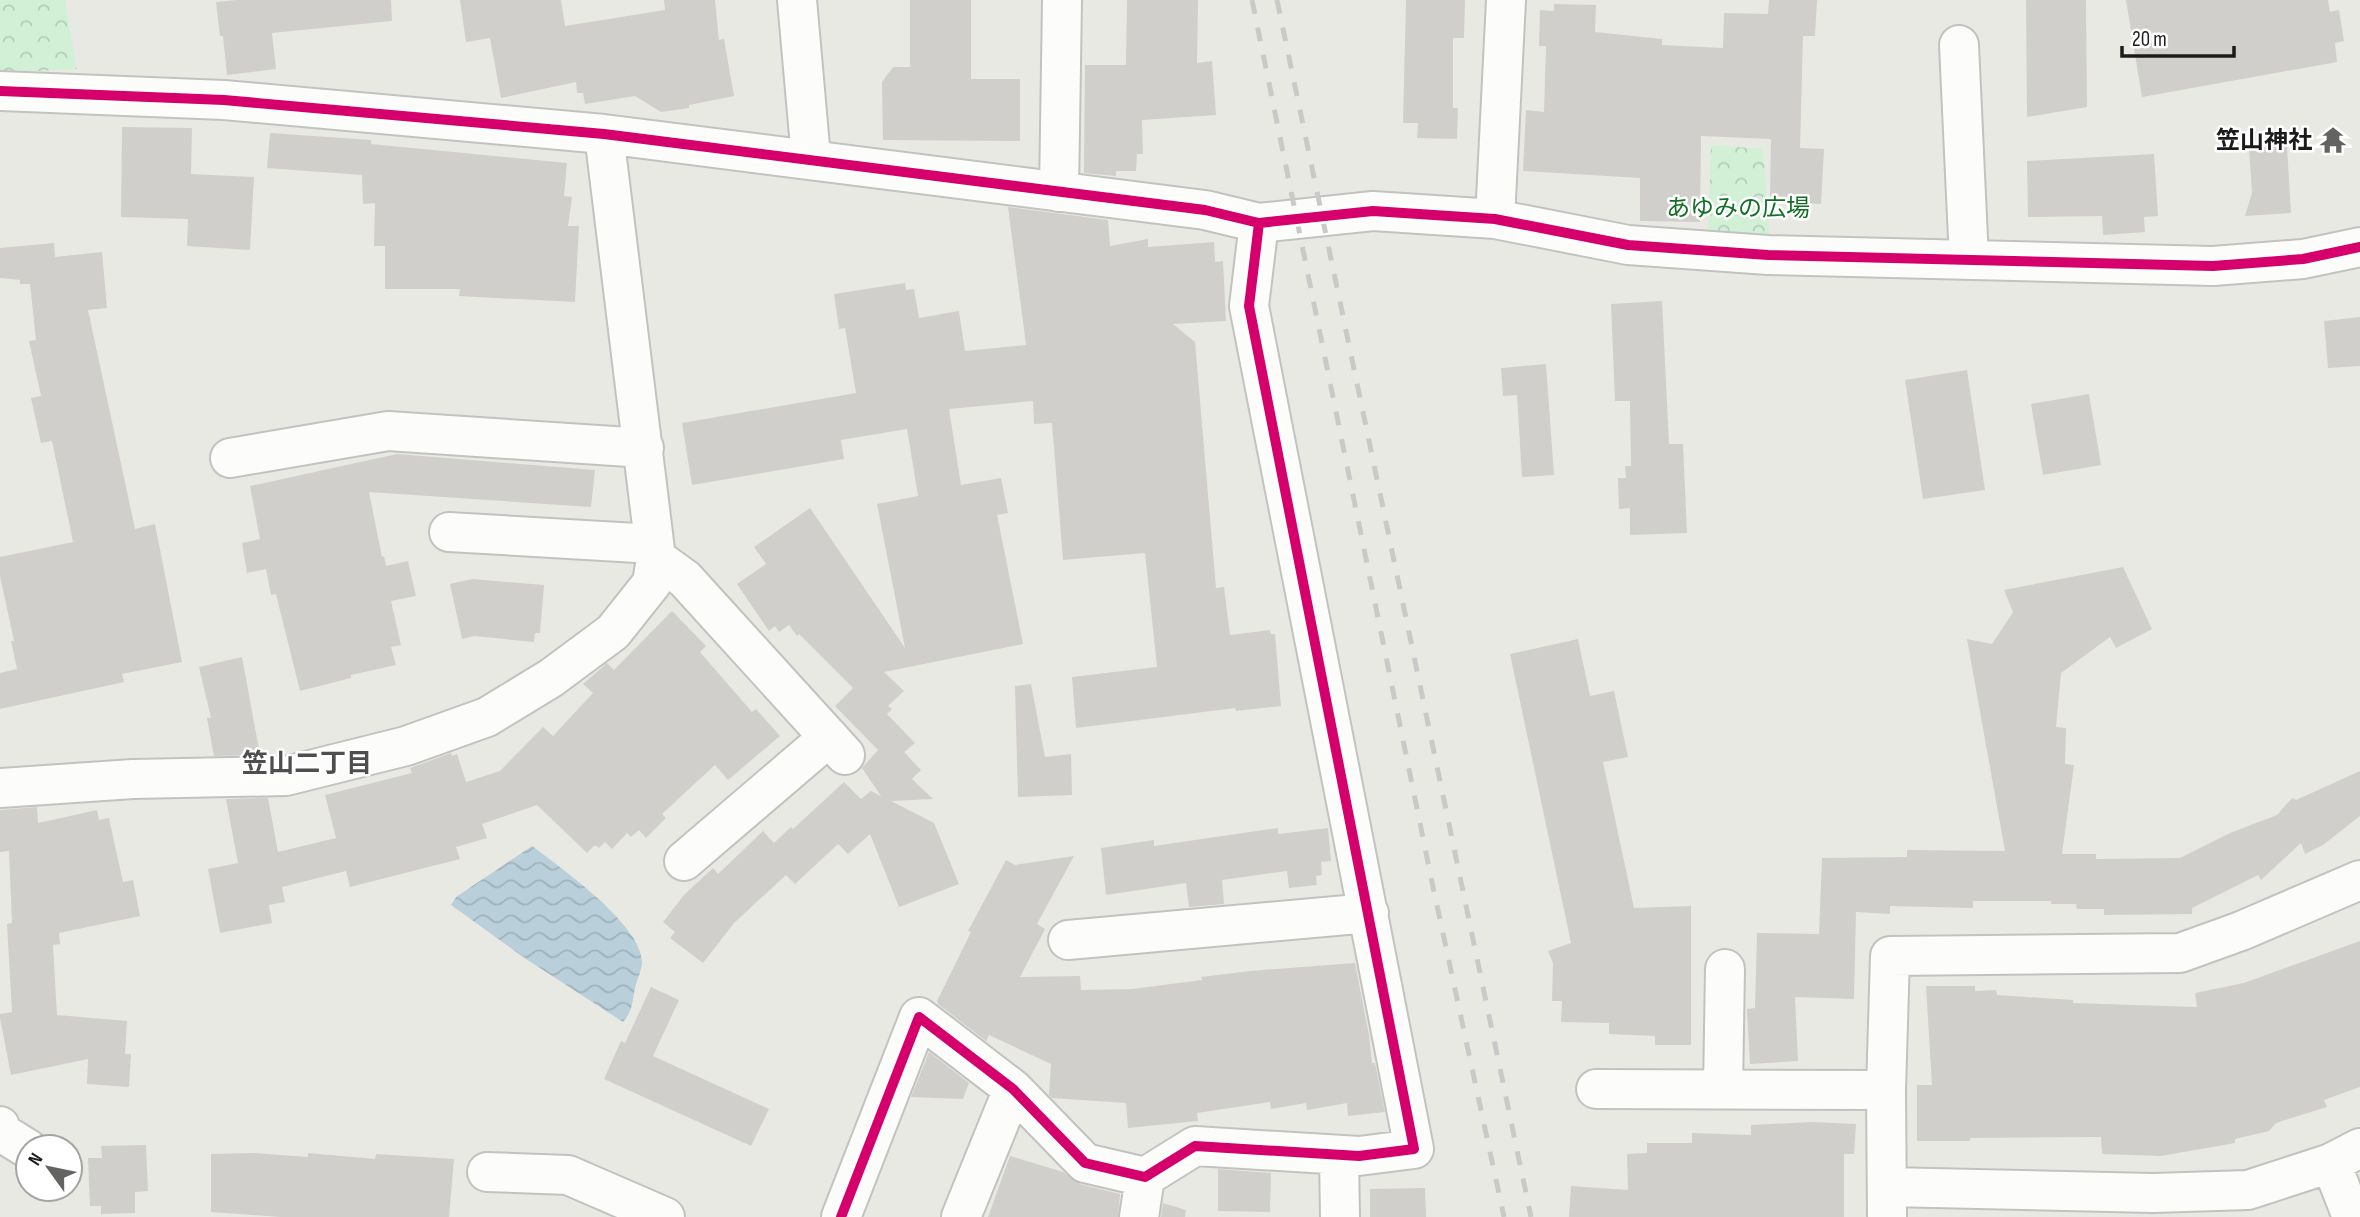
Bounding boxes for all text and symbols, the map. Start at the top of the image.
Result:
scale bar [2122,14,2234,58]
text: 20 m [2132,27,2167,52]
temple icon: 笠山神社 [2318,125,2348,155]
place label: 笠山神社 [2216,126,2312,155]
park label: あゆみの広場 [1666,194,1810,223]
district label: 笠山二丁目 [242,749,372,780]
north arrow [14,1133,84,1203]
text: N [24,1149,48,1170]

